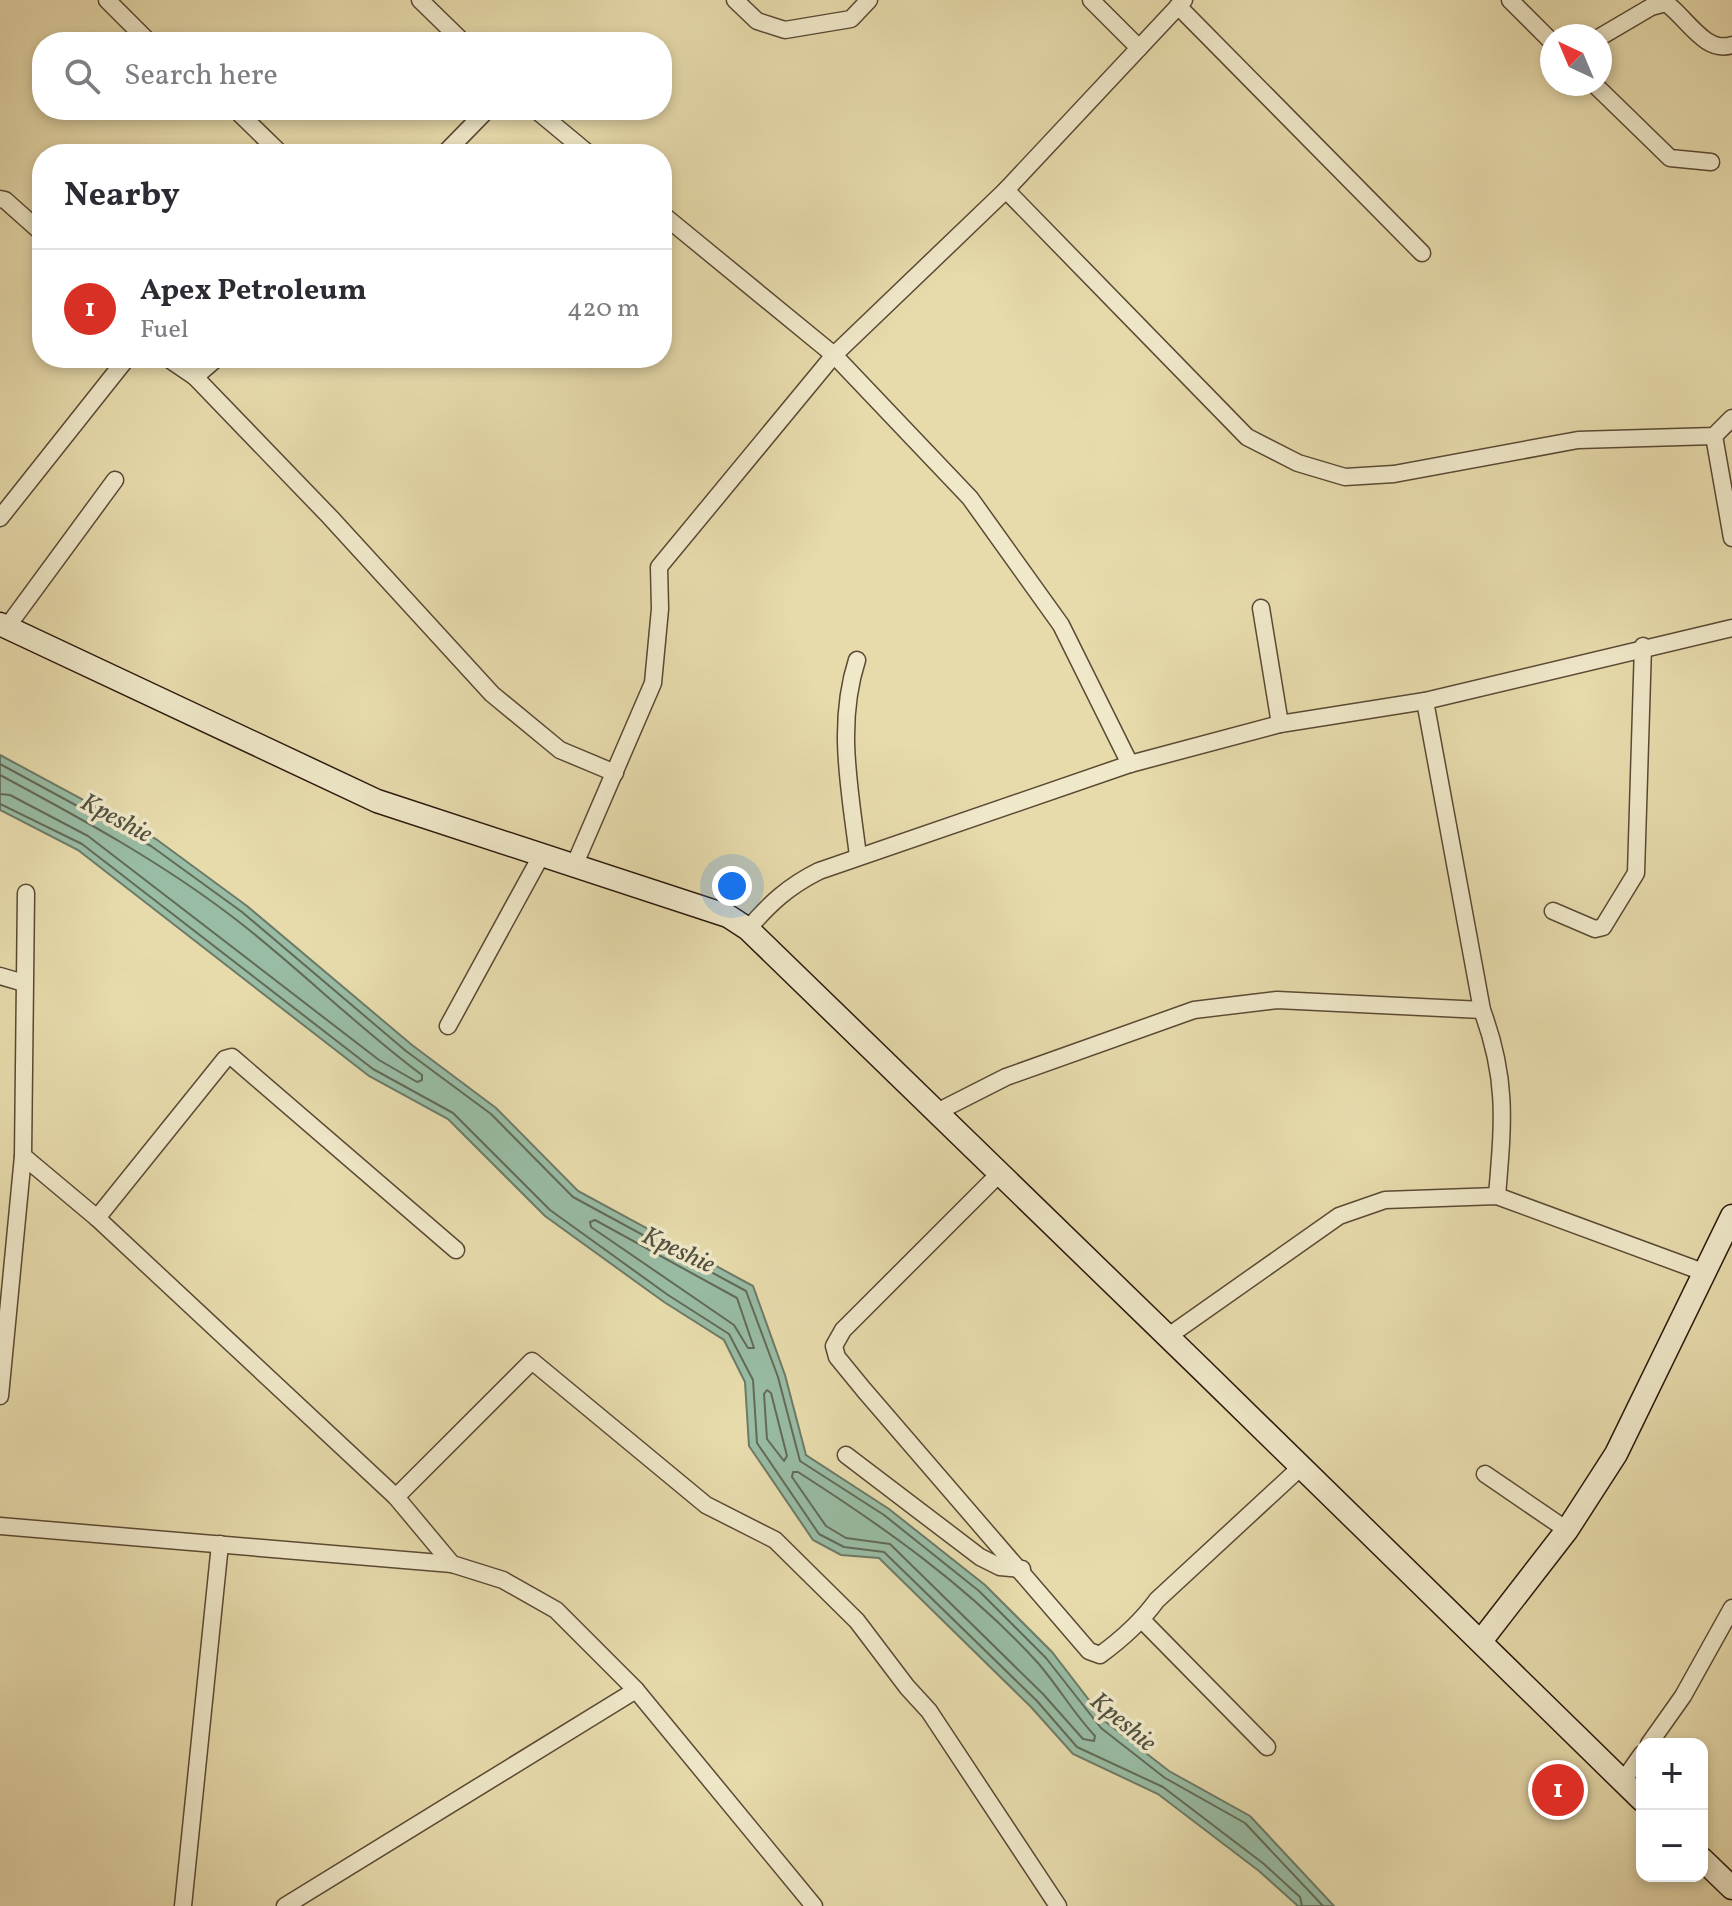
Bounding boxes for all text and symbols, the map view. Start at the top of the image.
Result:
north arrow [1540,24,1612,96]
search box [32,32,672,120]
icon: search [60,54,104,98]
text: Search here [124,55,278,97]
text: Nearby [64,173,180,220]
text: Apex Petroleum [140,270,367,312]
text: 1 [85,291,95,327]
text: 420 m [567,291,640,327]
text: Fuel [140,312,189,348]
water label: Kpeshie [74,785,159,853]
your location [712,866,752,906]
water label: Kpeshie [636,1218,721,1284]
water label: Kpeshie [1082,1684,1164,1761]
map controls [1636,1738,1708,1882]
button: + [1636,1738,1708,1810]
pin: 1 [1532,1760,1584,1820]
button: − [1636,1810,1708,1882]

